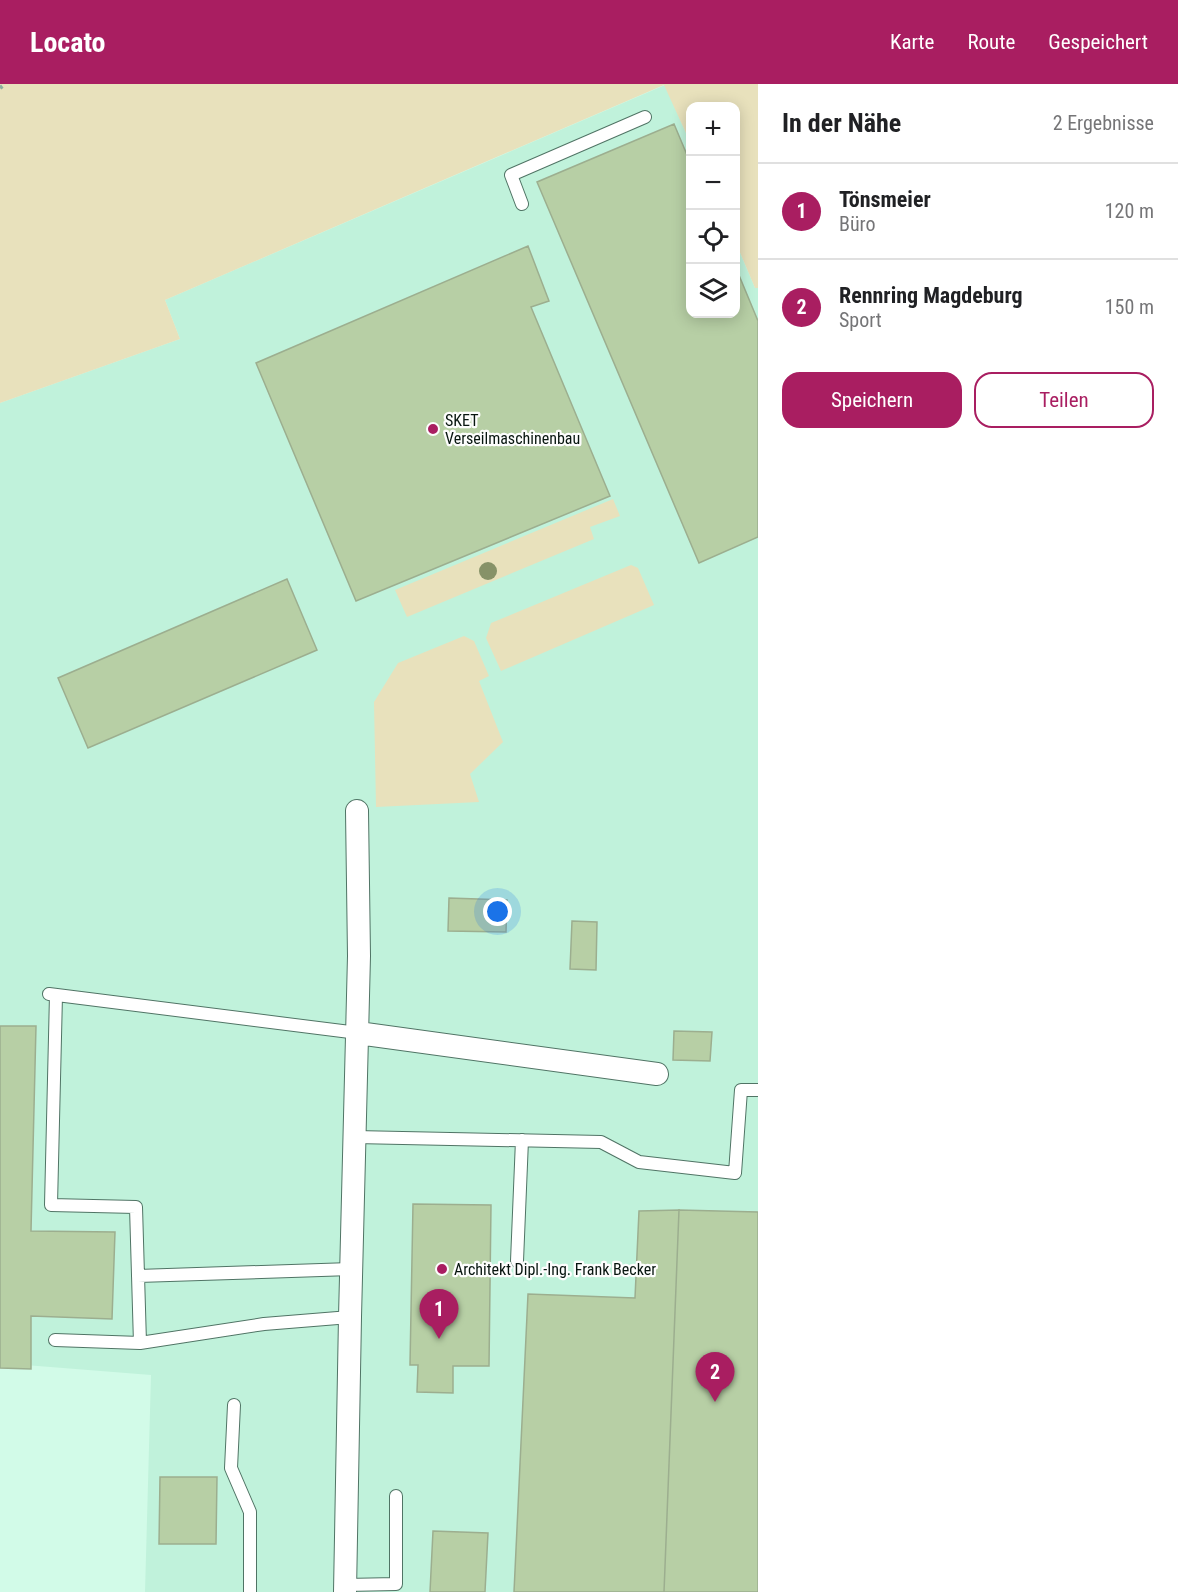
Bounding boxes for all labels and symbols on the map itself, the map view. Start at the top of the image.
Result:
place label: SKET Verseilmaschinenbau [445,411,580,448]
marker: SKET Verseilmaschinenbau [426,422,440,436]
your location [483,897,512,926]
place label: Architekt Dipl.-Ing. Frank Becker [454,1260,656,1279]
marker: Architekt Dipl.-Ing. Frank Becker [435,1262,449,1276]
pin: 1 [420,1290,458,1339]
pin: 2 [696,1352,734,1402]

